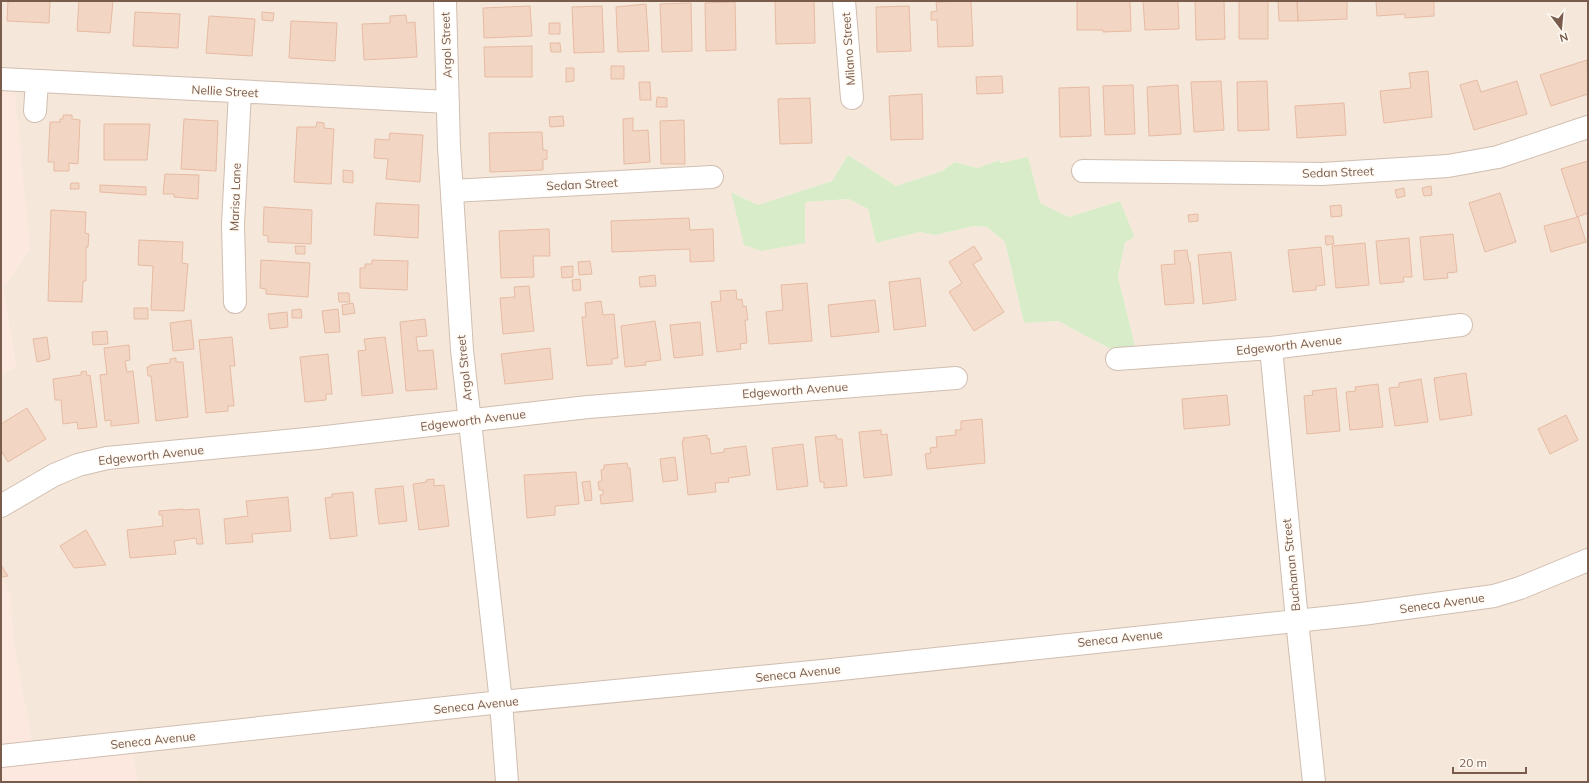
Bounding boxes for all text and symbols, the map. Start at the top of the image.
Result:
north arrow [1541,8,1581,48]
street label: Argol Street [437,12,455,78]
street label: Milano Street [838,12,858,86]
text: N [1558,30,1570,45]
street label: Nellie Street [191,82,259,100]
street label: Marisa Lane [226,163,244,231]
street label: Sedan Street [1302,163,1374,181]
street label: Sedan Street [546,175,618,193]
street label: Edgeworth Avenue [1236,332,1342,358]
street label: Argol Street [453,334,475,402]
street label: Edgeworth Avenue [742,379,848,401]
street label: Edgeworth Avenue [420,406,526,434]
street label: Edgeworth Avenue [98,442,204,468]
street label: Buchanan Street [1279,518,1303,612]
street label: Seneca Avenue [1399,590,1485,616]
street label: Seneca Avenue [1077,626,1163,650]
street label: Seneca Avenue [755,661,841,685]
street label: Seneca Avenue [433,693,519,717]
street label: Seneca Avenue [110,728,196,752]
scale bar [1453,749,1526,775]
text: 20 m [1459,755,1487,770]

